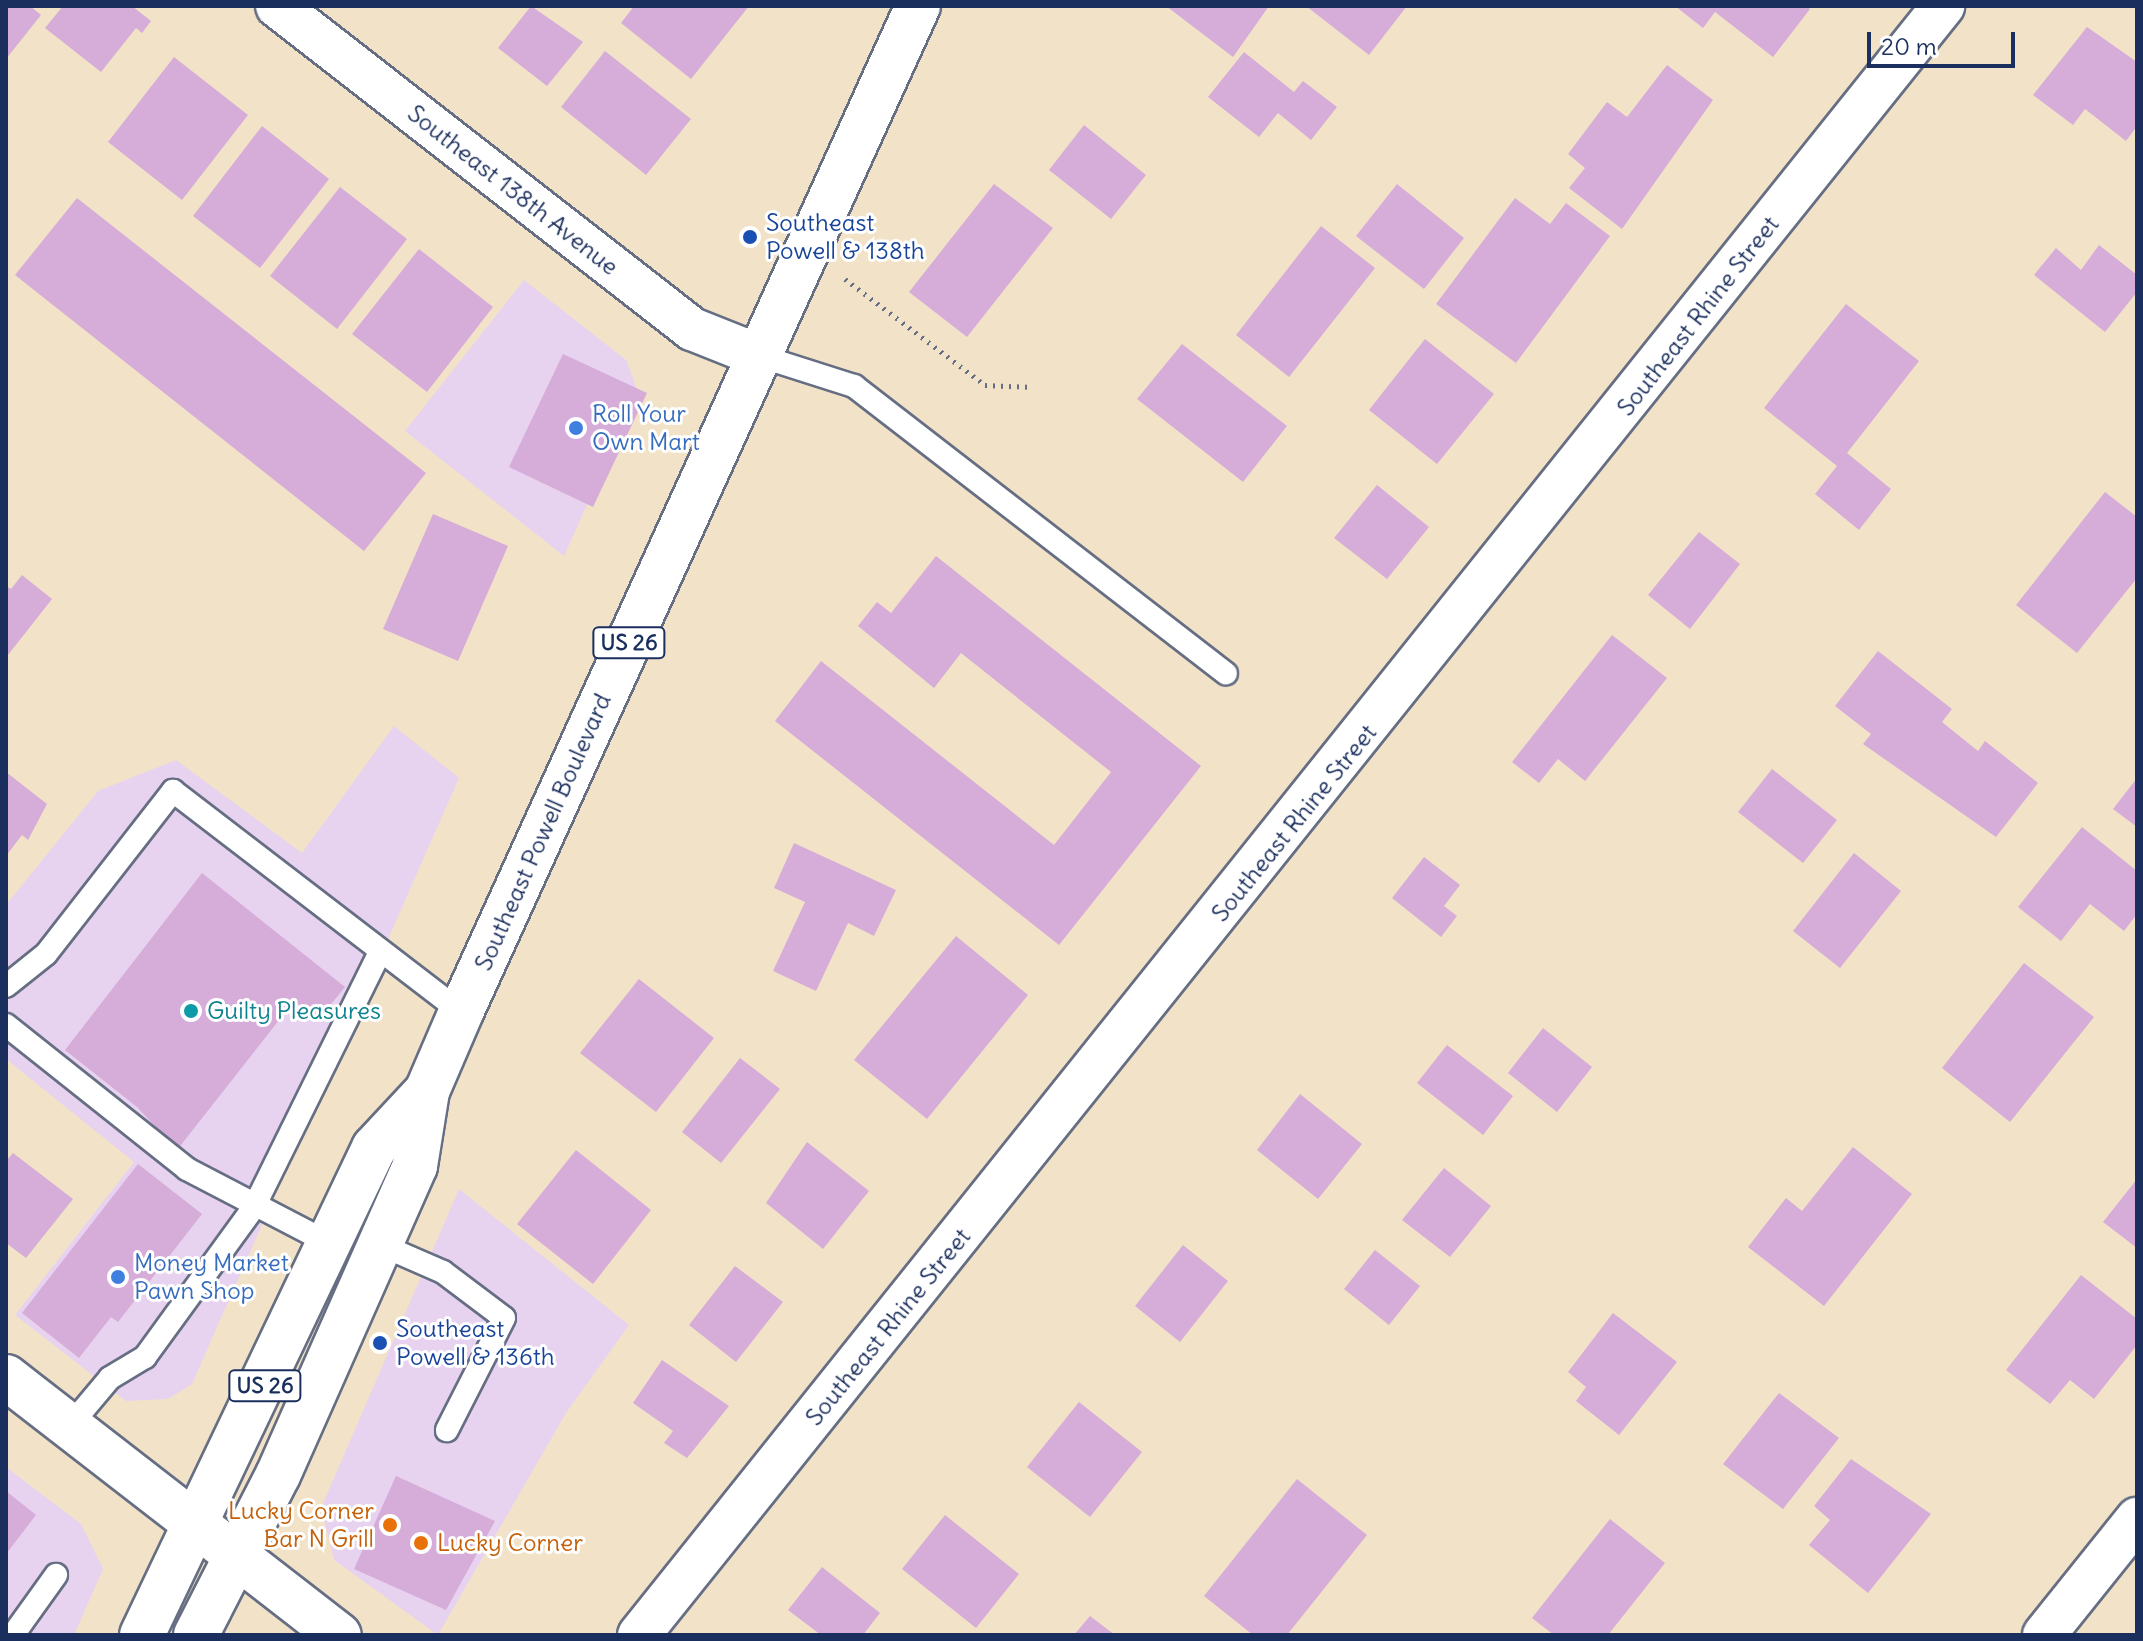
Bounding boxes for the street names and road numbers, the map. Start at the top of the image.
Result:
street label: Southeast 138th Avenue [402,99,624,281]
street label: Southeast Rhine Street [1611,211,1785,421]
road number: US 26 [591,625,667,661]
street label: Southeast Powell Boulevard [469,689,617,975]
street label: Southeast Rhine Street [1206,719,1382,927]
street label: Southeast Rhine Street [800,1223,976,1431]
road number: US 26 [227,1368,303,1404]

